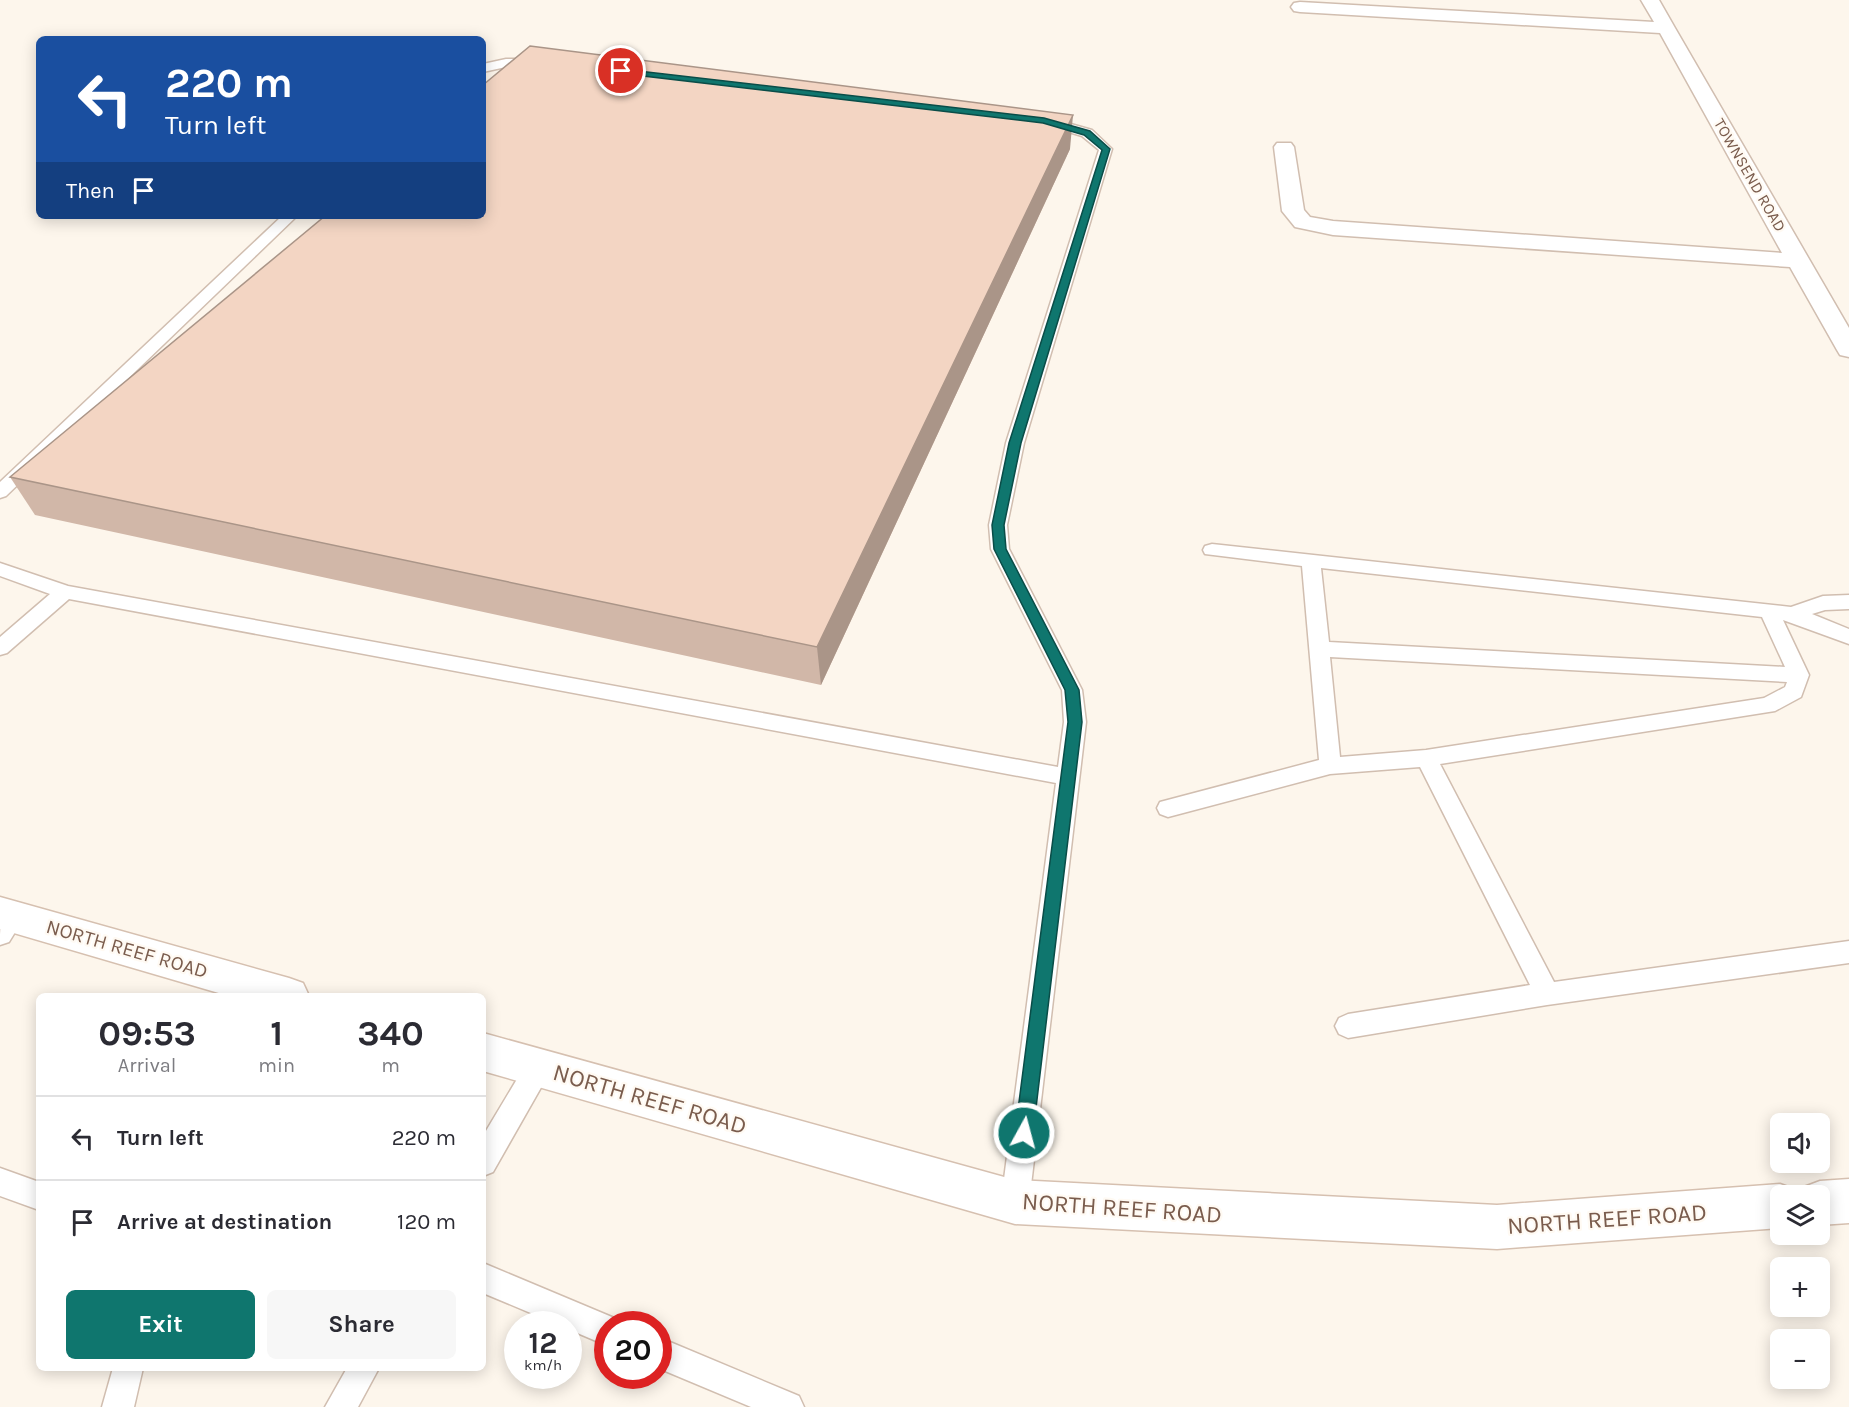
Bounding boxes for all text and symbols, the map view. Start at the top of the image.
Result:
pin [595,45,646,96]
icon: arrive [604,54,637,87]
text: 220 m [165,58,293,108]
icon: left [66,60,144,138]
text: Turn left [165,109,266,141]
street label: TOWNSEND ROAD [1710,115,1790,235]
icon: arrive [127,174,160,207]
text: Then [66,178,115,204]
street label: NORTH REEF ROAD [44,915,210,983]
text: 09:53 [98,1012,196,1054]
text: 1 [270,1012,283,1054]
text: 340 [357,1012,424,1054]
text: Arrival [118,1054,176,1077]
text: min [258,1054,295,1077]
text: m [381,1054,400,1077]
street label: NORTH REEF ROAD [550,1058,750,1140]
position arrow [992,1101,1056,1165]
map controls [1770,1113,1830,1389]
button: sound [1770,1113,1830,1173]
icon: left [66,1122,99,1155]
text: Turn left [117,1125,204,1151]
text: 220 m [392,1125,456,1151]
button: layers [1770,1185,1830,1245]
street label: NORTH REEF ROAD [1021,1187,1223,1229]
street label: NORTH REEF ROAD [1506,1198,1708,1240]
icon: arrive [66,1206,99,1239]
text: Arrive at destination [117,1209,332,1235]
text: 120 m [397,1209,456,1235]
button: + [1770,1257,1830,1317]
button: Exit [66,1290,255,1359]
button: Share [267,1290,456,1359]
speed limit sign: 20 [594,1311,672,1389]
text: 12 [529,1325,557,1361]
button: − [1770,1329,1830,1389]
text: km/h [524,1356,562,1374]

